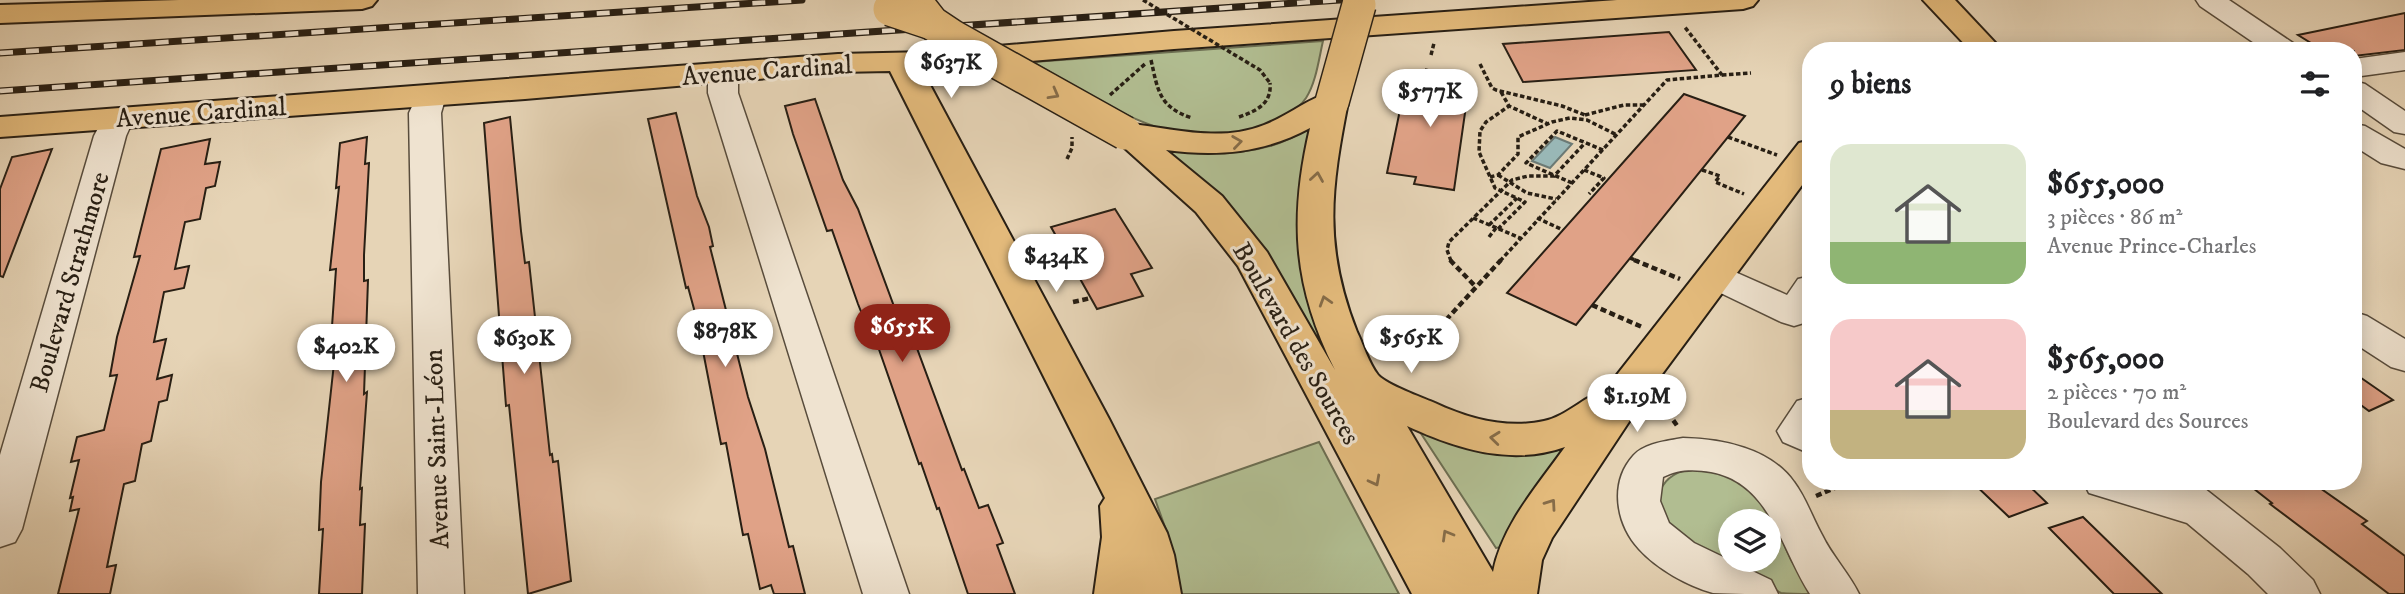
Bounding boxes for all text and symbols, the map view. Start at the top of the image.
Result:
pin: $637K [902,41,1000,100]
text: $637K [920,48,982,77]
street label: Avenue Cardinal [681,49,854,94]
icon: filters [2296,65,2334,103]
text: 9 biens [1830,66,1911,103]
pin: $577K [1381,69,1479,129]
text: $577K [1398,77,1462,106]
one-way arrow [1047,86,1060,99]
street label: Avenue Cardinal [115,91,288,136]
one-way arrow [1231,135,1243,150]
text: $655,000 [2047,166,2164,203]
street label: Boulevard Strathmore [23,168,118,396]
one-way arrow [1309,171,1324,183]
icon: home [1886,172,1970,256]
text: 3 pièces · 86 m² [2047,203,2182,232]
text: Avenue Prince-Charles [2047,232,2256,261]
pin: $434K [1007,234,1105,294]
street label: Boulevard des Sources [1224,237,1367,451]
text: $434K [1024,242,1088,271]
one-way arrow [1319,296,1334,308]
pin: $655K [853,304,951,364]
pin: $878K [676,310,774,369]
text: $655K [870,312,934,341]
pin: $630K [475,316,573,376]
pin: $565K [1362,316,1460,375]
text: $878K [693,317,757,346]
text: $565K [1379,323,1443,352]
pin: $402K [297,324,395,384]
text: $630K [493,324,555,353]
text: $402K [313,332,379,361]
text: $565,000 [2047,341,2164,378]
icon: home [1886,347,1970,431]
street label: Avenue Saint-Léon [418,348,457,549]
pin: $1.19M [1580,374,1694,434]
text: 2 pièces · 70 m² [2047,378,2186,407]
text: $1.19M [1603,382,1671,411]
text: Boulevard des Sources [2047,407,2249,436]
one-way arrow [1489,431,1500,446]
one-way arrow [1367,473,1380,486]
one-way arrow [1542,499,1555,512]
map controls [1718,509,1781,572]
button: layers [1718,509,1781,572]
one-way arrow [1442,529,1455,542]

